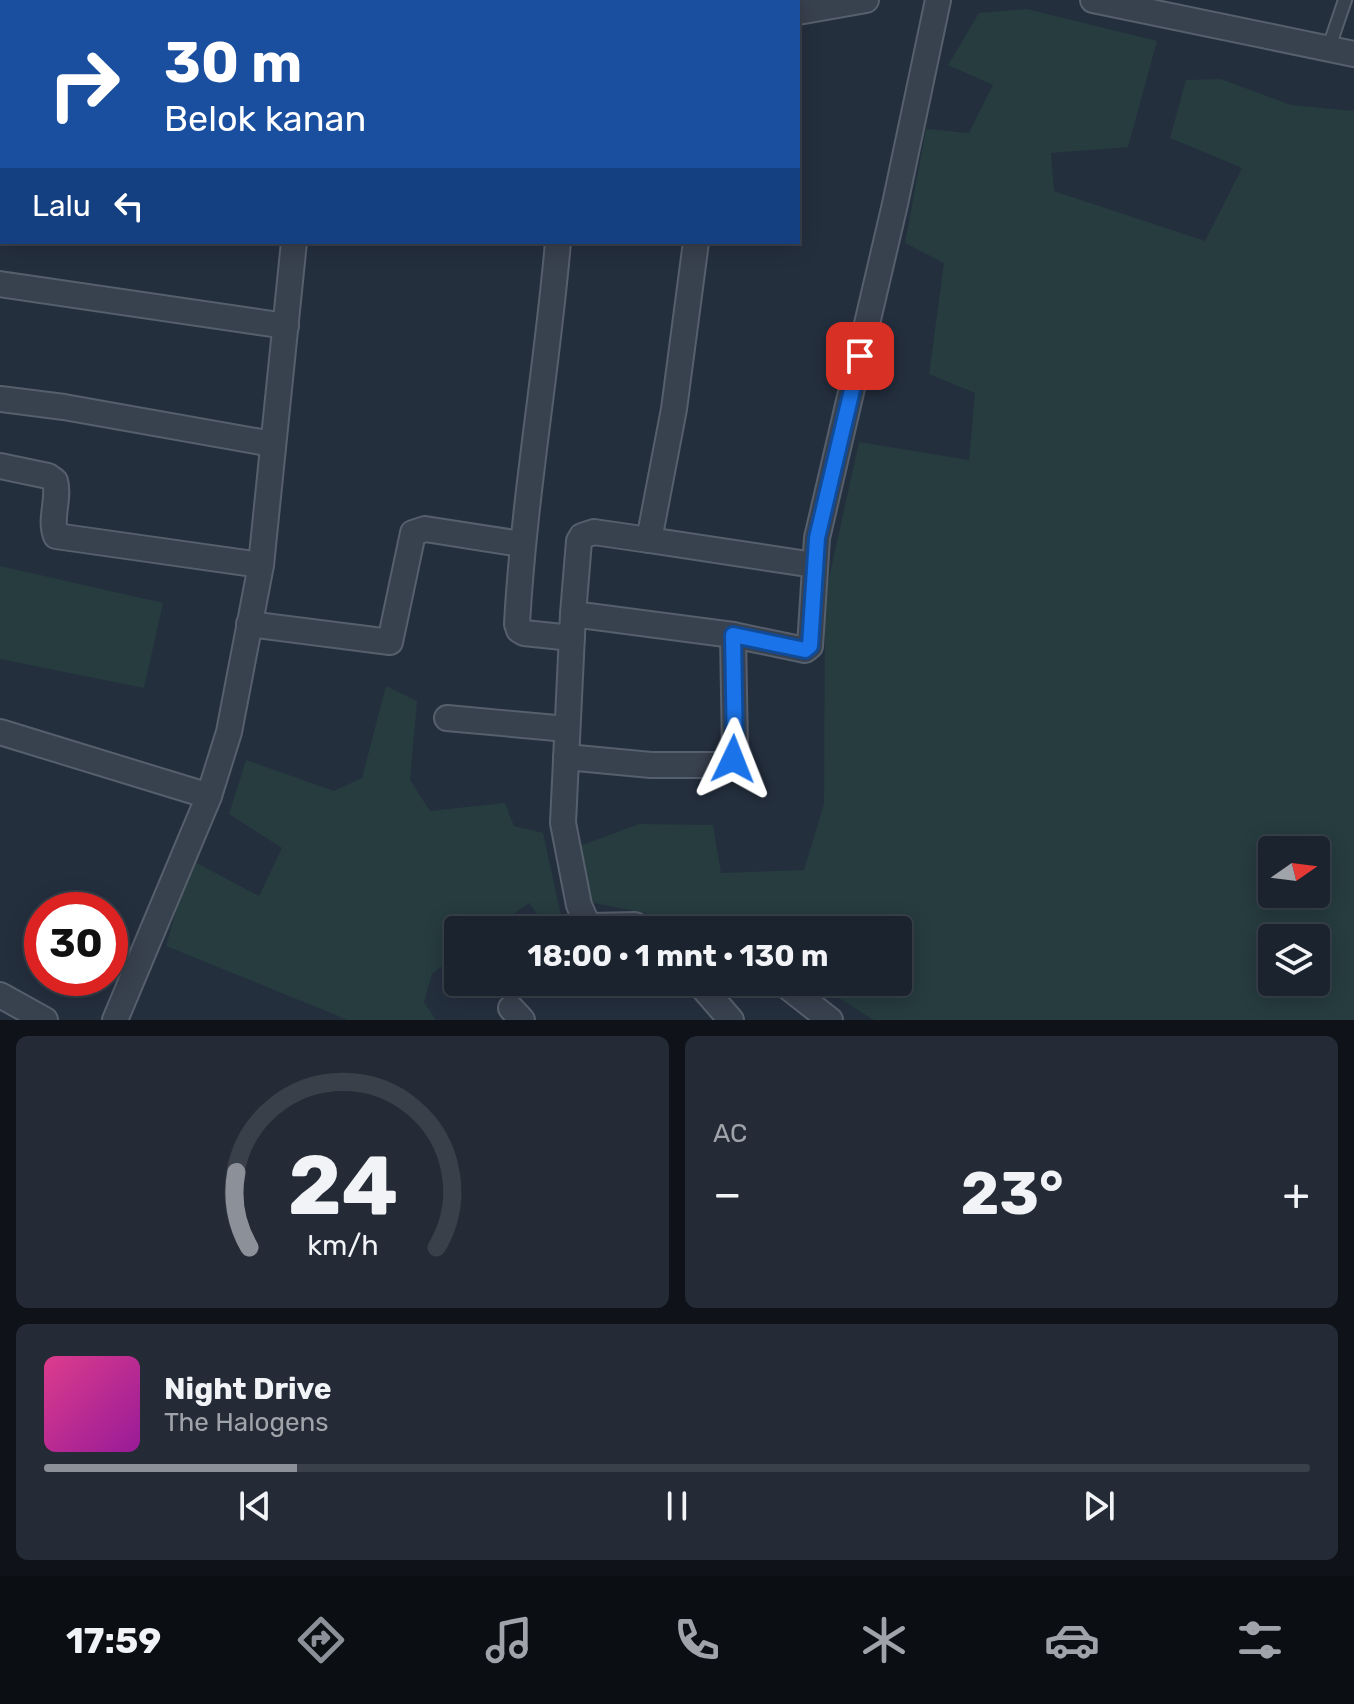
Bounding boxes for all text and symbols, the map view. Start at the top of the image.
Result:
text: 30 m [164,30,302,96]
icon: right [32,32,136,136]
text: Belok kanan [164,97,366,140]
icon: left [107,184,151,228]
text: Lalu [32,188,91,224]
pin [826,322,894,390]
icon: arrive [838,334,882,378]
position arrow [691,717,775,801]
north arrow [1258,836,1330,908]
map controls [1258,836,1330,996]
speed limit sign: 30 [24,892,128,996]
button: layers [1258,924,1330,996]
text: 18:00 · 1 mnt · 130 m [527,938,829,974]
text: AC [713,1118,747,1149]
text: 24 [287,1136,398,1235]
text: 23° [960,1158,1064,1229]
text: − [713,1168,742,1220]
text: + [1283,1168,1310,1220]
text: km/h [307,1228,378,1262]
text: Night Drive [164,1371,332,1407]
text: The Halogens [164,1407,329,1438]
icon: previous [233,1484,277,1528]
icon: pause [655,1484,699,1528]
icon: next [1077,1484,1121,1528]
icon: directions [293,1612,349,1668]
icon: music [481,1612,537,1668]
icon: phone [669,1612,725,1668]
icon: climate [856,1612,912,1668]
icon: car [1044,1612,1100,1668]
icon: filters [1232,1612,1288,1668]
text: 17:59 [66,1619,161,1662]

